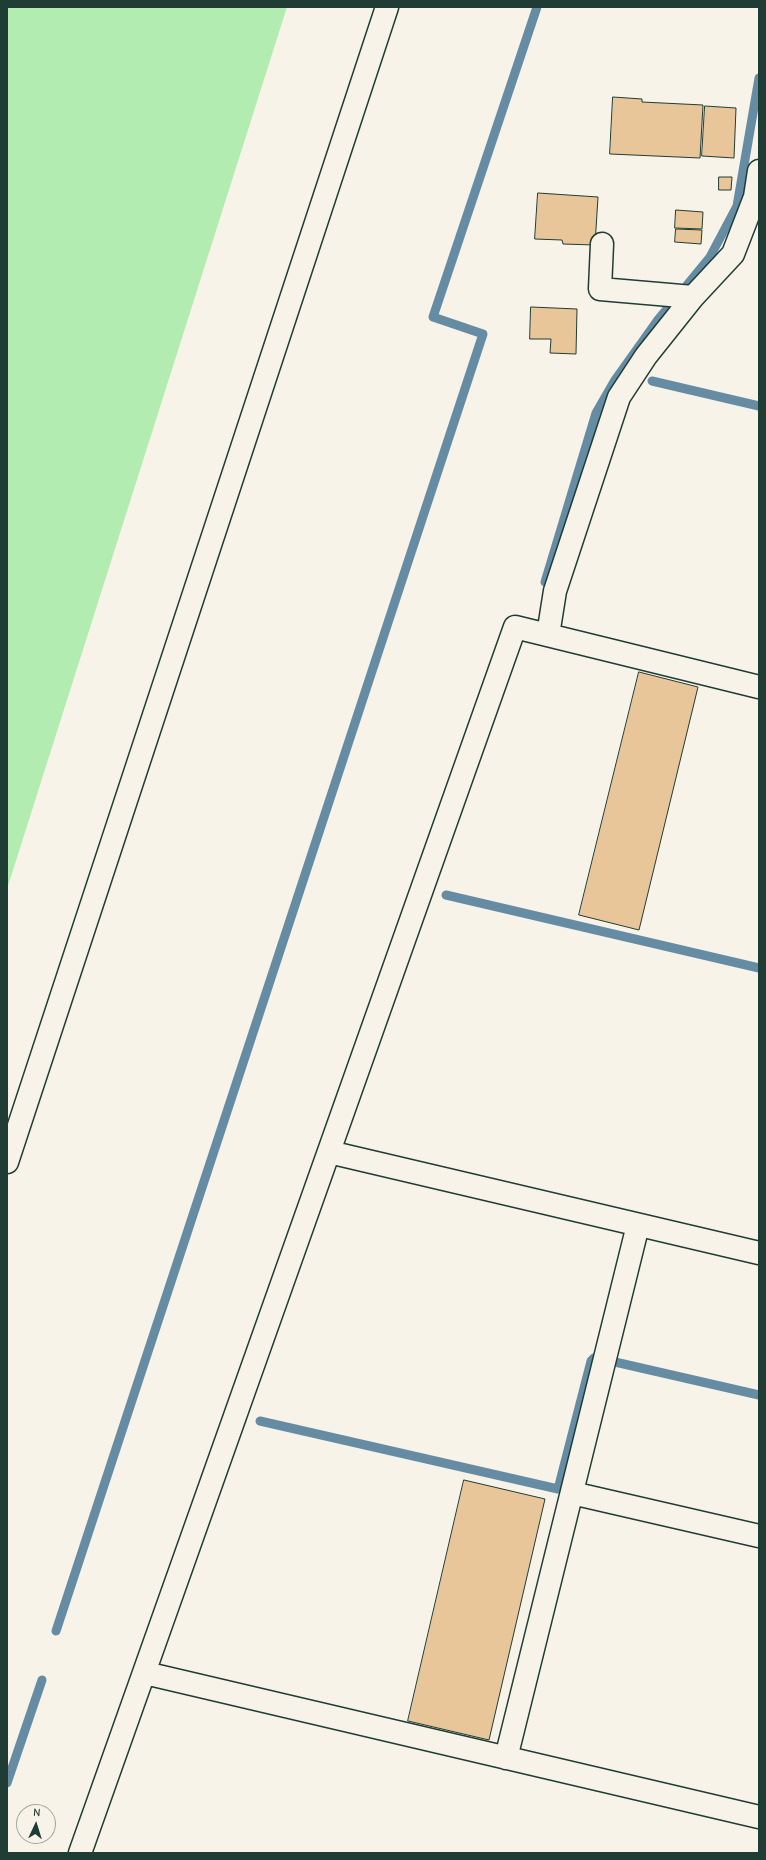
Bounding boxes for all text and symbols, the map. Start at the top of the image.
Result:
north arrow [16,1804,56,1844]
text: N [33,1806,41,1819]

